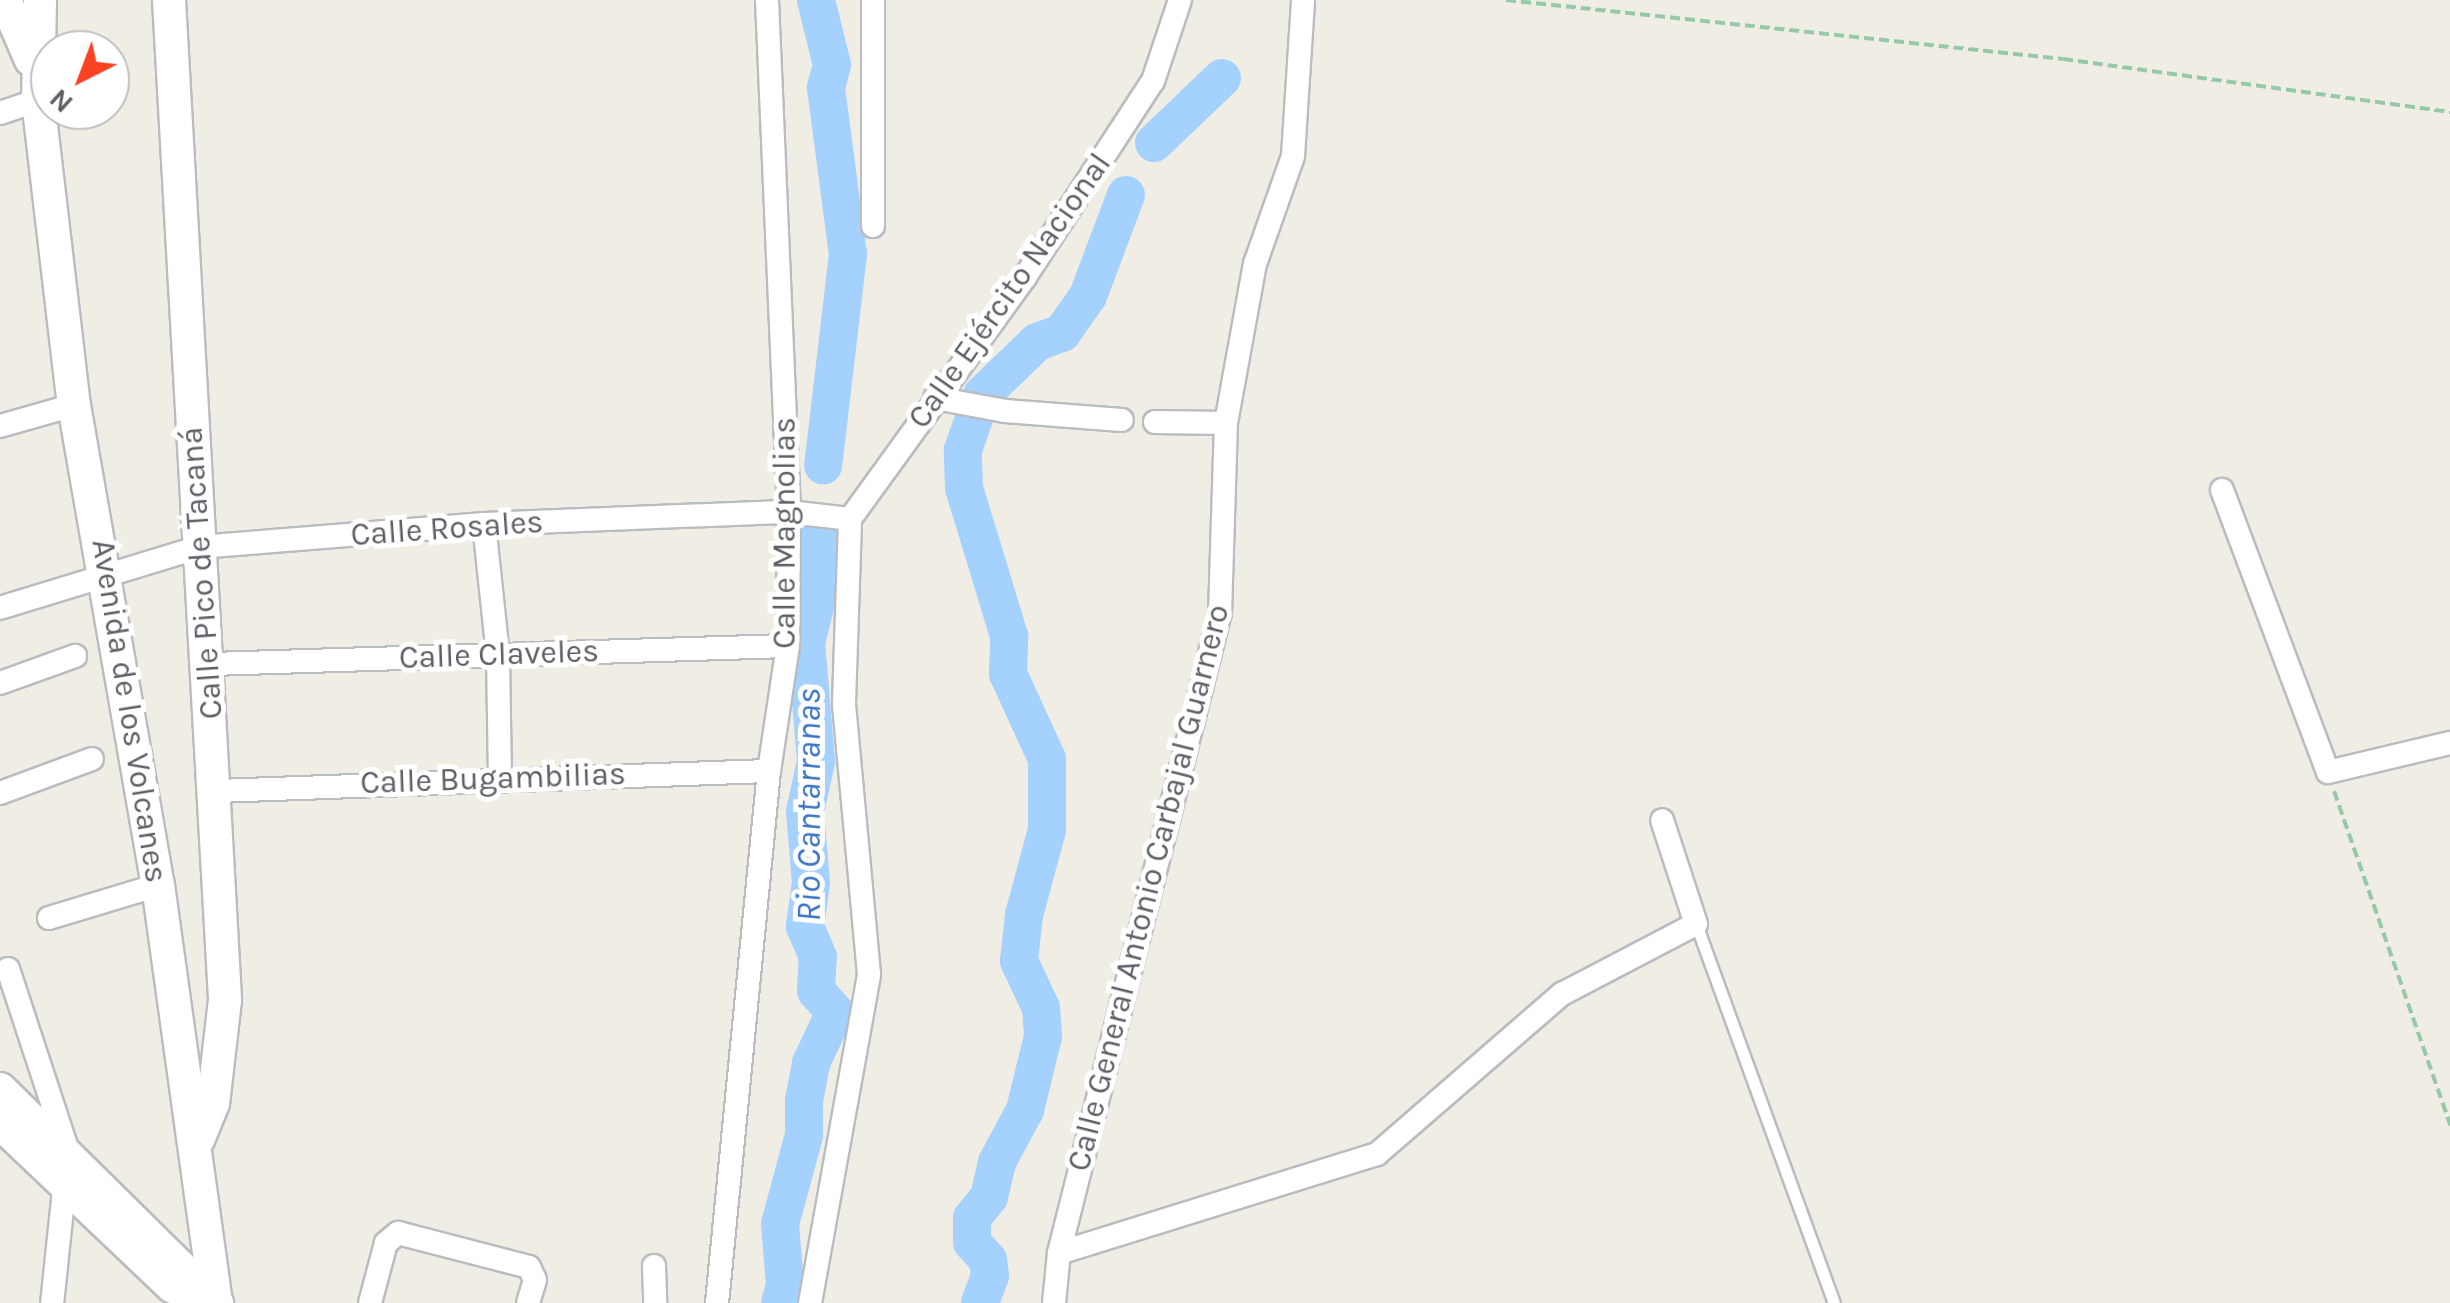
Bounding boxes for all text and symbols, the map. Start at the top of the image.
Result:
north arrow [30,30,130,130]
text: N [42,82,79,120]
street label: Calle Ejército Nacional [900,146,1120,436]
street label: Calle Magnolias [766,417,804,649]
street label: Calle Pico de Tacaná [173,426,231,720]
street label: Calle Rosales [349,503,545,555]
street label: Avenida de los Volcanes [83,537,175,885]
street label: Calle General Antonio Carbajal Guarnero [1060,601,1238,1175]
street label: Calle Claveles [398,632,600,678]
water label: Rio Cantarranas [788,688,830,922]
street label: Calle Bugambilias [360,755,626,803]

